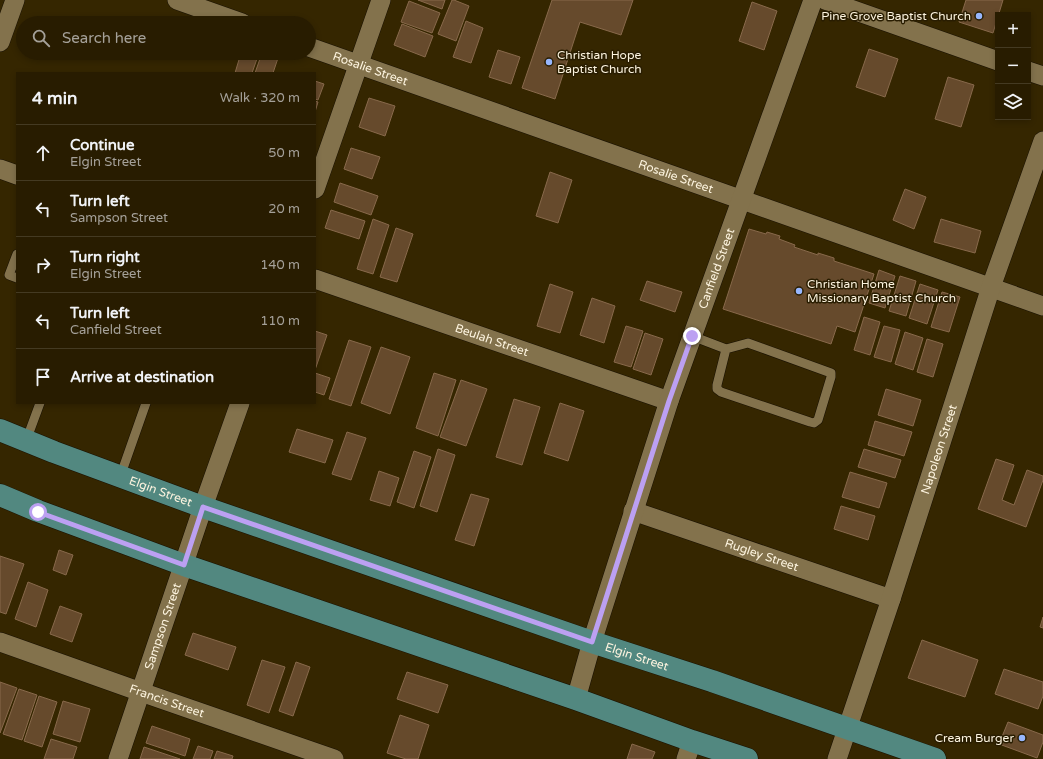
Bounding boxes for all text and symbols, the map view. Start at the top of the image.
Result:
place label: Pine Grove Baptist Church [821,9,971,23]
marker: Pine Grove Baptist Church [974,11,984,21]
map controls [995,12,1031,120]
button: + [995,12,1031,48]
search box [16,16,316,60]
icon: search [30,27,52,49]
text: Search here [62,29,146,47]
place label: Christian Hope Baptist Church [557,48,642,76]
button: − [995,48,1031,84]
street label: Rosalie Street [331,49,410,88]
marker: Christian Hope Baptist Church [544,57,554,67]
button: layers [995,84,1031,120]
text: 4 min [32,88,77,109]
text: Walk · 320 m [220,90,300,106]
text: Continue [70,136,134,154]
icon: ahead [32,142,54,164]
text: 50 m [268,145,300,161]
text: Elgin Street [70,154,141,170]
street label: Rosalie Street [636,157,716,196]
text: Turn left [70,192,130,210]
icon: left [32,198,54,220]
text: 20 m [268,201,300,217]
text: Sampson Street [70,210,168,226]
street label: Canfield Street [696,226,738,311]
text: Turn right [70,248,140,266]
icon: right [32,254,54,276]
text: 140 m [260,257,300,273]
text: Elgin Street [70,266,141,282]
place label: Christian Home Missionary Baptist Church [807,277,956,305]
marker: Christian Home Missionary Baptist Church [794,286,804,296]
text: Turn left [70,304,130,322]
icon: left [32,310,54,332]
text: 110 m [260,313,300,329]
street label: Beulah Street [453,321,531,359]
text: Canfield Street [70,322,162,338]
route end [683,327,701,345]
icon: arrive [32,366,54,388]
text: Arrive at destination [70,368,214,386]
street label: Napoleon Street [918,402,960,496]
street label: Elgin Street [127,473,194,510]
route start [29,503,47,521]
street label: Rugley Street [723,536,801,574]
street label: Sampson Street [142,581,184,672]
street label: Elgin Street [603,640,671,674]
street label: Francis Street [128,681,207,721]
place label: Cream Burger [935,731,1014,745]
marker: Cream Burger [1017,733,1027,743]

